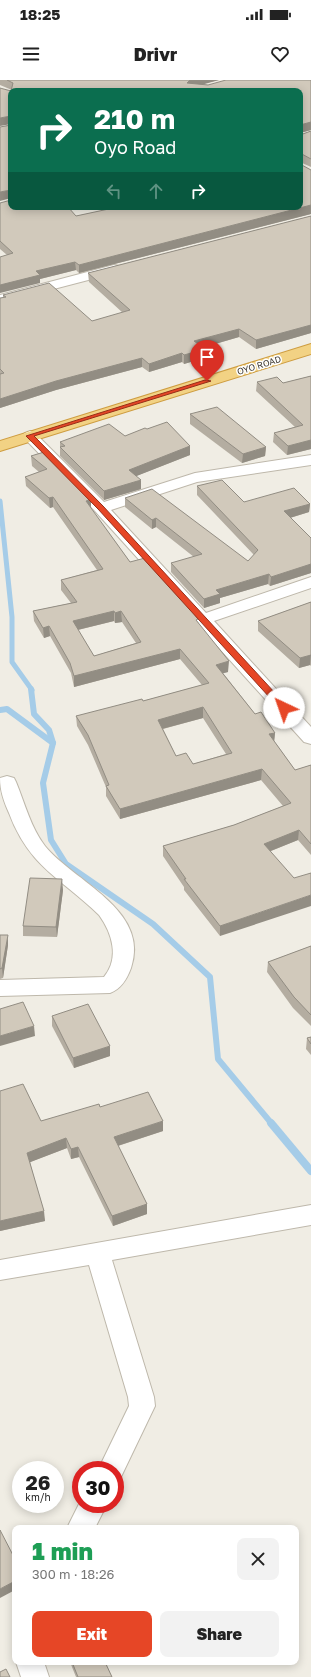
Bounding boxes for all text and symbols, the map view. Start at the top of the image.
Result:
text: 18:25 [20,5,60,23]
icon: menu [20,43,42,65]
text: Drivr [134,43,177,65]
icon: heart [269,43,291,65]
text: 210 m [94,102,175,135]
icon: right [28,104,80,156]
text: Oyo Road [94,136,176,158]
icon: left [103,180,125,202]
icon: ahead [145,180,167,202]
icon: right [187,180,209,202]
pin [190,340,224,381]
icon: arrive [196,346,218,368]
street label: OYO ROAD [236,353,282,377]
position arrow [263,687,305,729]
speed limit sign: 30 [72,1461,124,1513]
text: 26 [26,1470,50,1494]
text: km/h [25,1491,51,1503]
text: 1 min [32,1536,93,1565]
button: close [237,1538,279,1580]
text: 300 m · 18:26 [32,1566,114,1582]
button: Exit [32,1611,152,1657]
button: Share [160,1611,279,1657]

